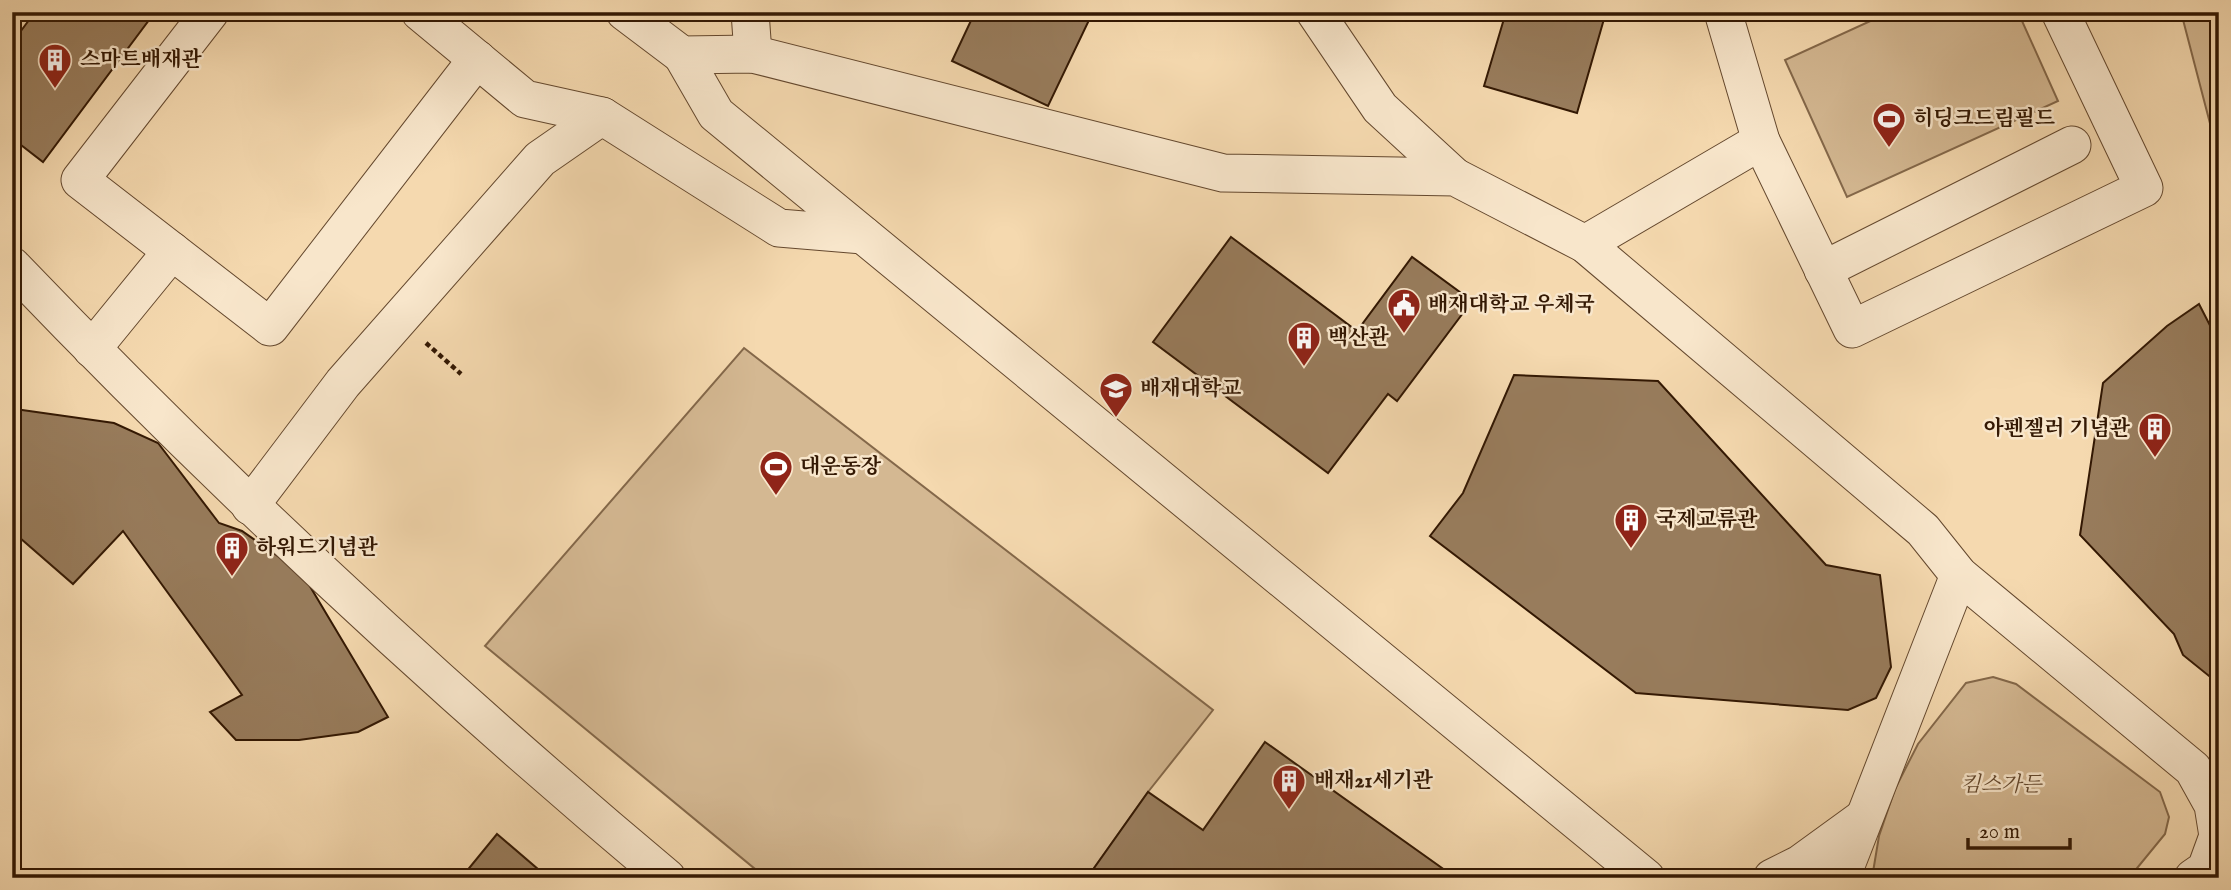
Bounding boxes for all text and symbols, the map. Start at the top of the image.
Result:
building icon: 스마트배재관 [36,41,74,90]
place label: 스마트배재관 [80,47,202,74]
sports icon: 히딩크드림필드 [1870,100,1908,149]
place label: 히딩크드림필드 [1913,106,2055,133]
public building icon: 배재대학교 우체국 [1385,286,1423,335]
place label: 배재대학교 우체국 [1428,292,1595,319]
building icon: 백산관 [1285,319,1323,368]
place label: 백산관 [1328,325,1390,352]
school or university icon: 배재대학교 [1097,370,1135,419]
place label: 배재대학교 [1140,376,1241,403]
building icon: 아펜젤러 기념관 [2136,410,2174,459]
place label: 아펜젤러 기념관 [1983,416,2131,443]
sports icon: 대운동장 [757,448,795,497]
place label: 대운동장 [800,454,882,481]
building icon: 국제교류관 [1612,501,1650,550]
place label: 국제교류관 [1656,507,1758,534]
building icon: 하워드기념관 [213,529,251,578]
place label: 하워드기념관 [256,535,378,562]
building icon: 배재21세기관 [1270,762,1308,811]
place label: 배재21세기관 [1314,768,1434,795]
park label: 킴스가든 [1960,772,2043,799]
scale bar [1968,806,2070,850]
text: 20 m [1979,819,2020,846]

